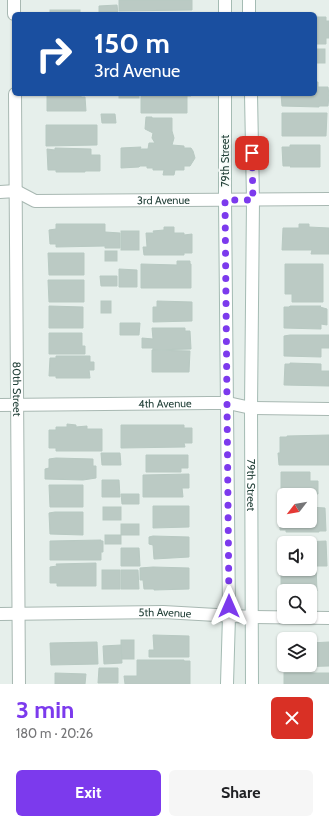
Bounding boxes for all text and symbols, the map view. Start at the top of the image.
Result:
text: 150 m [94,26,170,60]
icon: right [28,28,80,80]
text: 3rd Avenue [94,60,180,82]
street label: 79th Street [218,135,232,187]
pin [235,136,269,170]
icon: arrive [241,142,263,164]
street label: 3rd Avenue [137,193,190,207]
street label: 80th Street [10,362,24,417]
street label: 4th Avenue [138,396,192,411]
street label: 79th Street [244,459,258,511]
north arrow [277,488,317,528]
map controls [277,488,317,672]
button: sound [277,536,317,576]
button: search [277,584,317,624]
position arrow [208,585,250,627]
street label: 5th Avenue [138,605,192,621]
button: layers [277,632,317,672]
text: 3 min [16,695,74,724]
button: close [271,697,313,739]
text: 180 m · 20:26 [16,725,93,741]
button: Exit [16,770,161,816]
button: Share [169,770,313,816]

